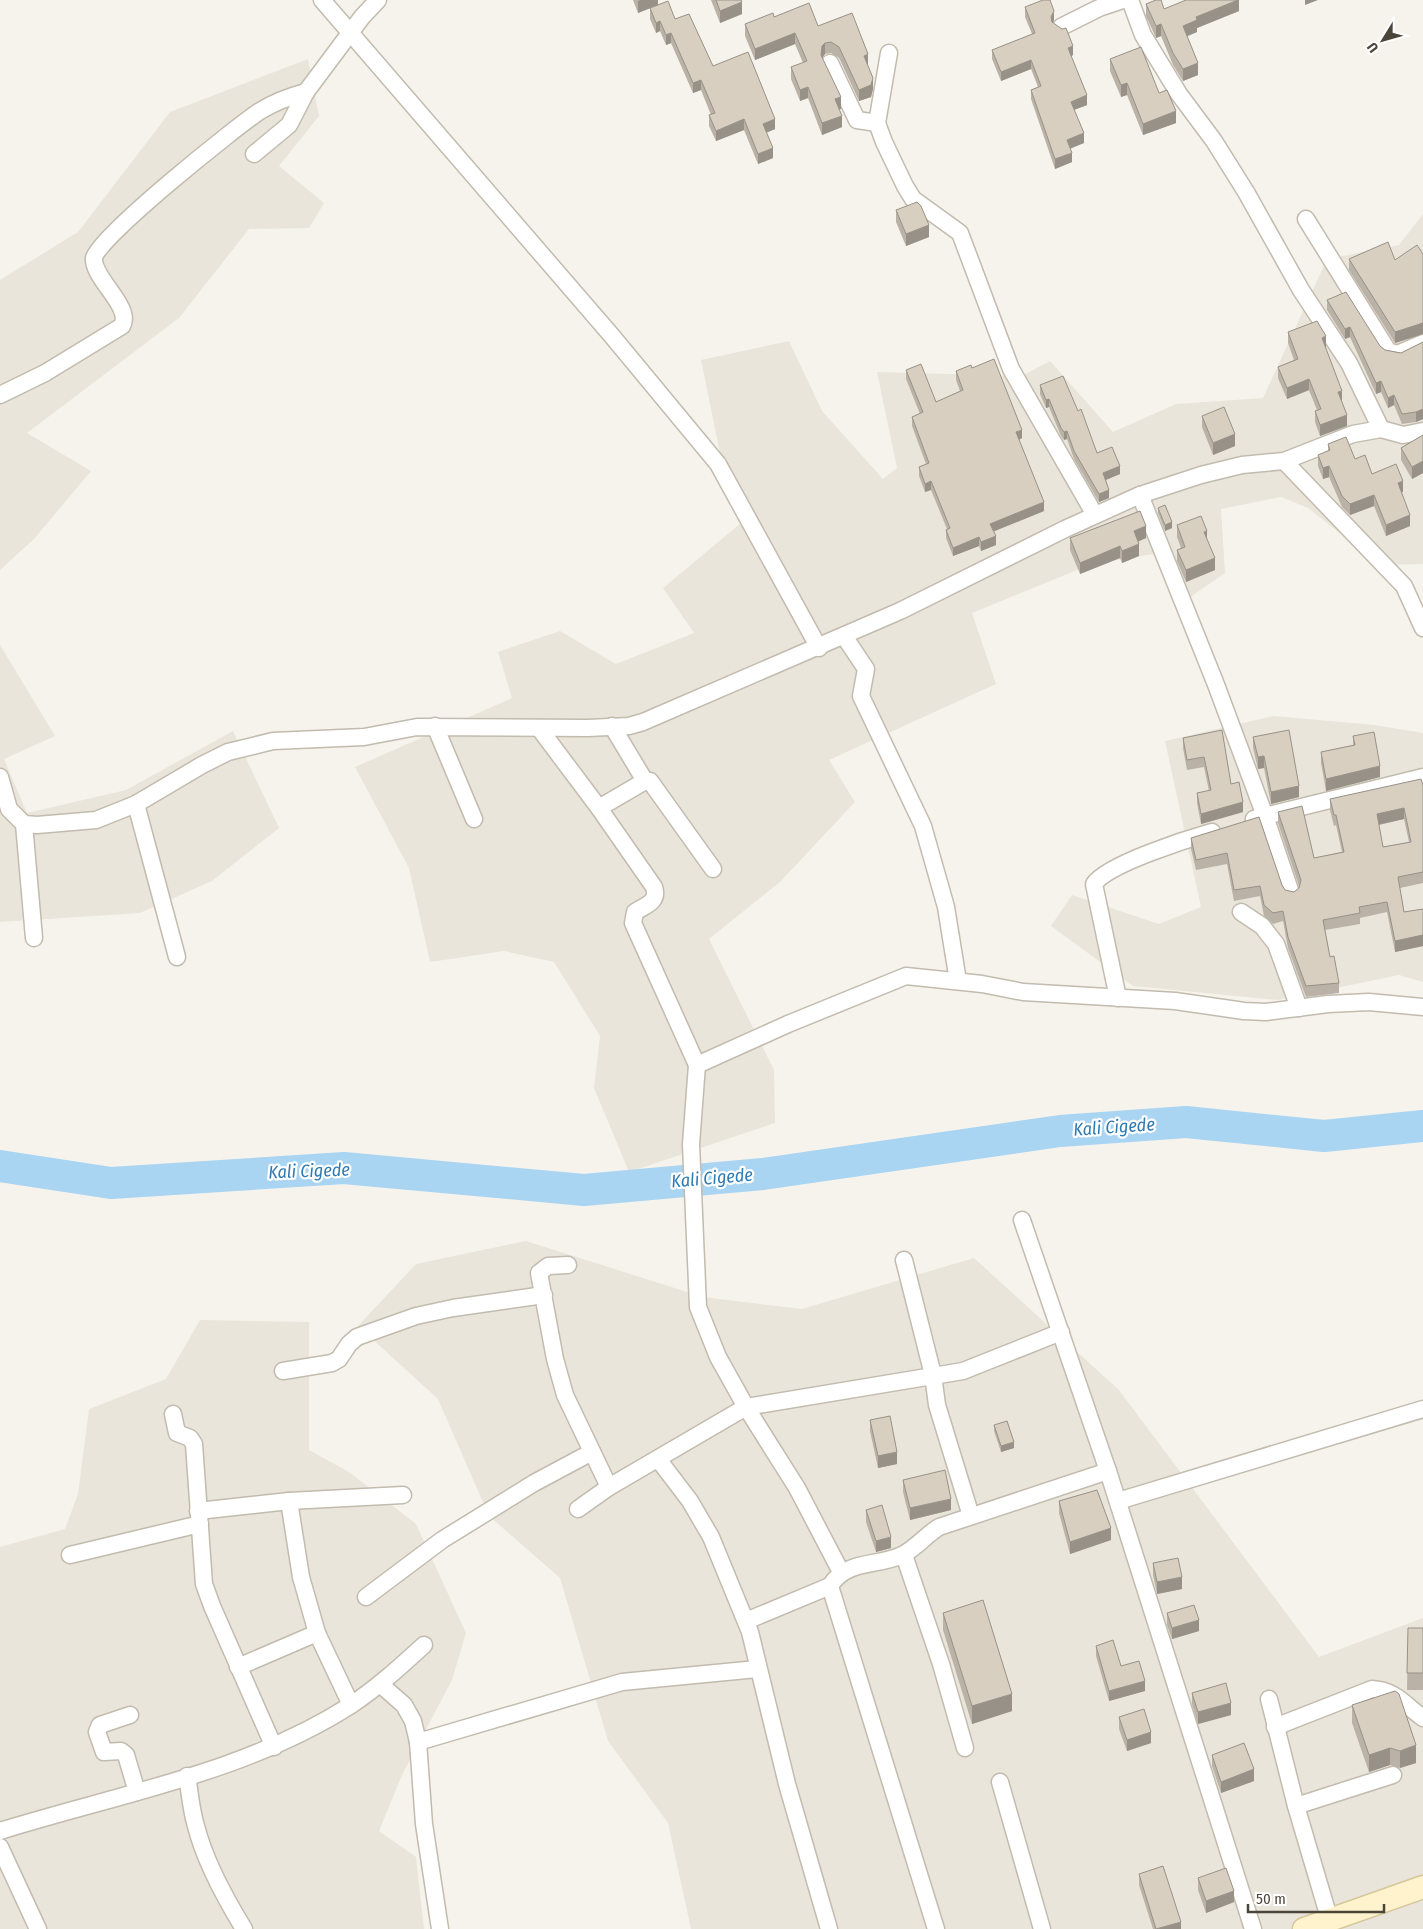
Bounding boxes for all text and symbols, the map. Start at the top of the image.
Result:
north arrow [1358,15,1408,65]
text: U [1364,39,1382,56]
water label: Kali Cigede [1072,1113,1156,1141]
water label: Kali Cigede [268,1159,351,1183]
water label: Kali Cigede [670,1163,754,1193]
scale bar [1248,1882,1384,1914]
text: 50 m [1256,1890,1286,1908]

